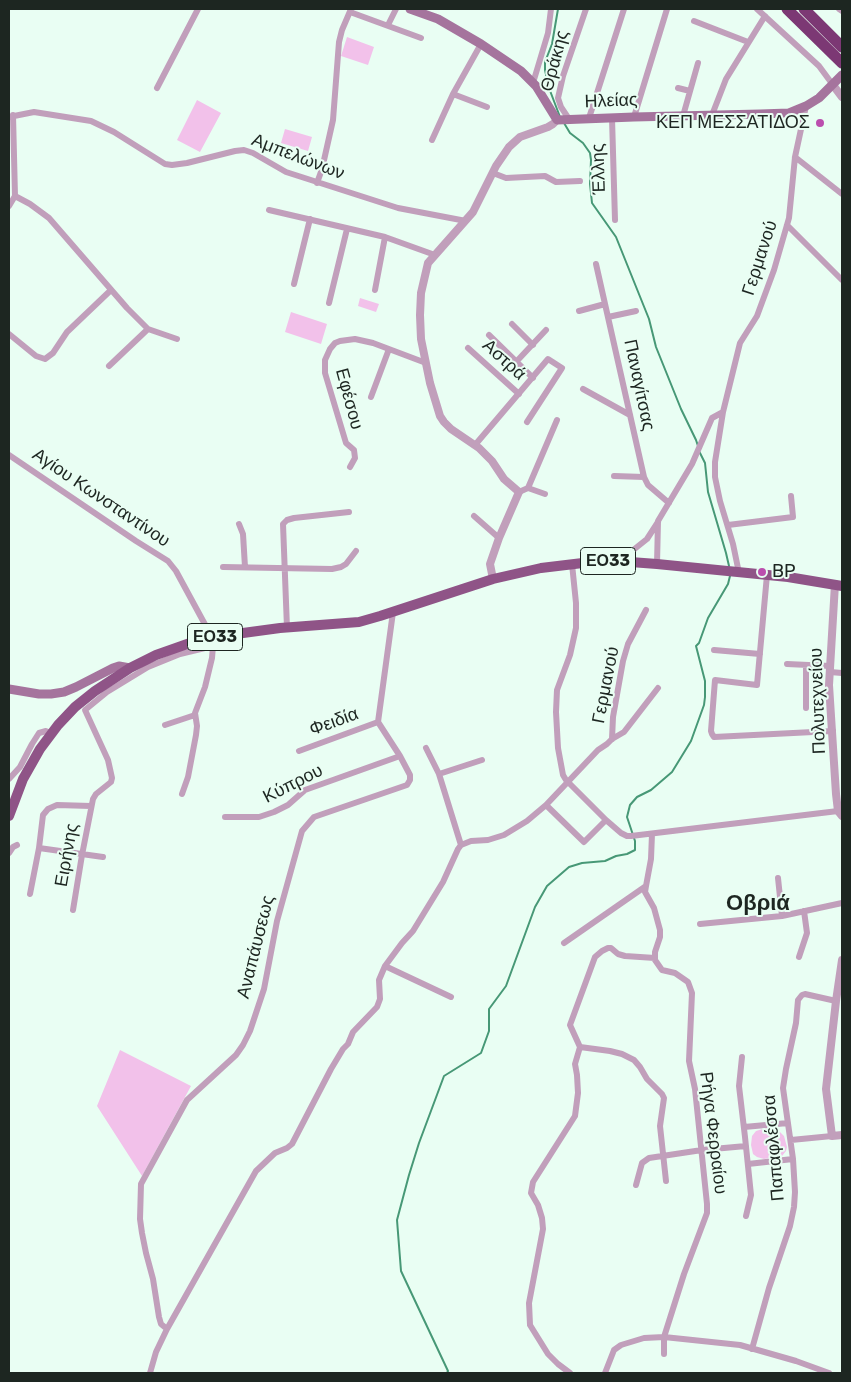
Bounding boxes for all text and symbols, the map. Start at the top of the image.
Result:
street label: Θράκης [537,28,573,94]
street label: Ηλείας [584,89,638,113]
place label: ΚΕΠ ΜΕΣΣΑΤΙΔΟΣ [656,112,810,134]
marker: ΚΕΠ ΜΕΣΣΑΤΙΔΟΣ [814,117,826,129]
street label: Αμπελώνων [249,129,347,185]
street label: Έλλης [587,143,611,195]
street label: Γερμανού [738,218,782,298]
street label: Αστρά [478,335,530,385]
street label: Παναγίτσας [619,337,659,433]
street label: Εφέσου [330,366,368,432]
street label: Αγίου Κωνσταντίνου [28,444,174,552]
road number: ΕΟ33 [580,548,636,574]
place label: BP [772,561,796,583]
marker: BP [756,566,768,578]
road number: ΕΟ33 [188,624,242,650]
street label: Γερμανού [588,645,624,725]
street label: Πολυτεχνείου [805,647,831,755]
street label: Φειδία [306,703,362,741]
street label: Κύπρου [259,760,327,808]
street label: Ειρήνης [51,822,83,888]
district label: Οβριά [726,891,790,917]
street label: Αναπάυσεως [233,893,279,1001]
street label: Ρήγα Φερραίου [695,1071,731,1195]
street label: Παπαφλέσσα [759,1094,789,1202]

